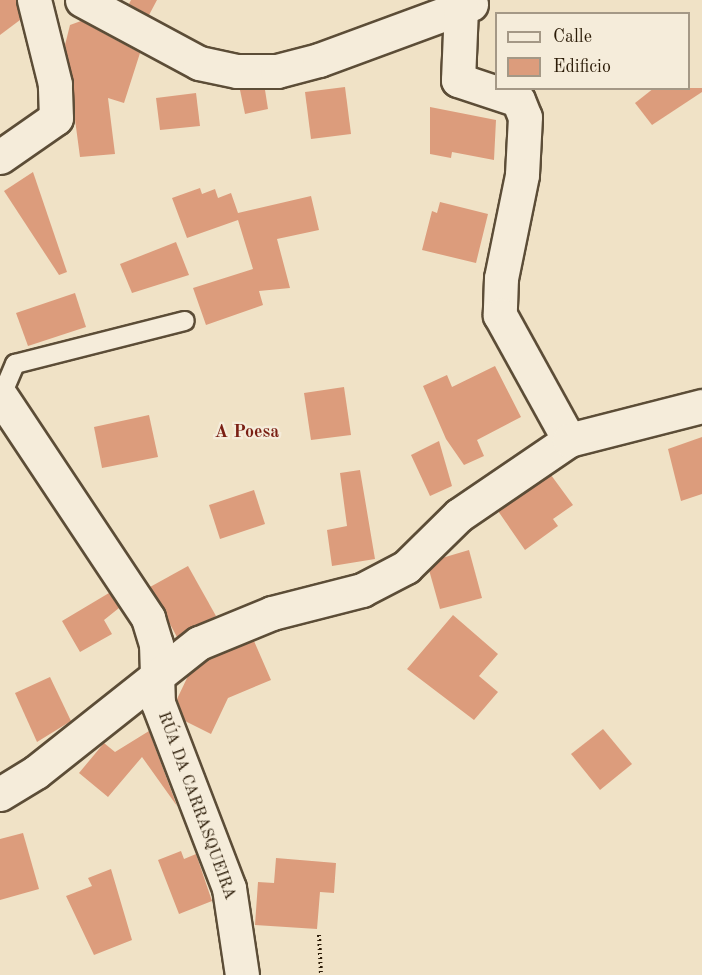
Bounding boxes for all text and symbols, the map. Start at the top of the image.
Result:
legend [495,12,690,90]
text: Calle [553,28,592,46]
text: Edificio [553,58,611,76]
district label: A Poesa [215,421,279,443]
street label: RÚA DA CARRASQUEIRA [153,709,239,903]

